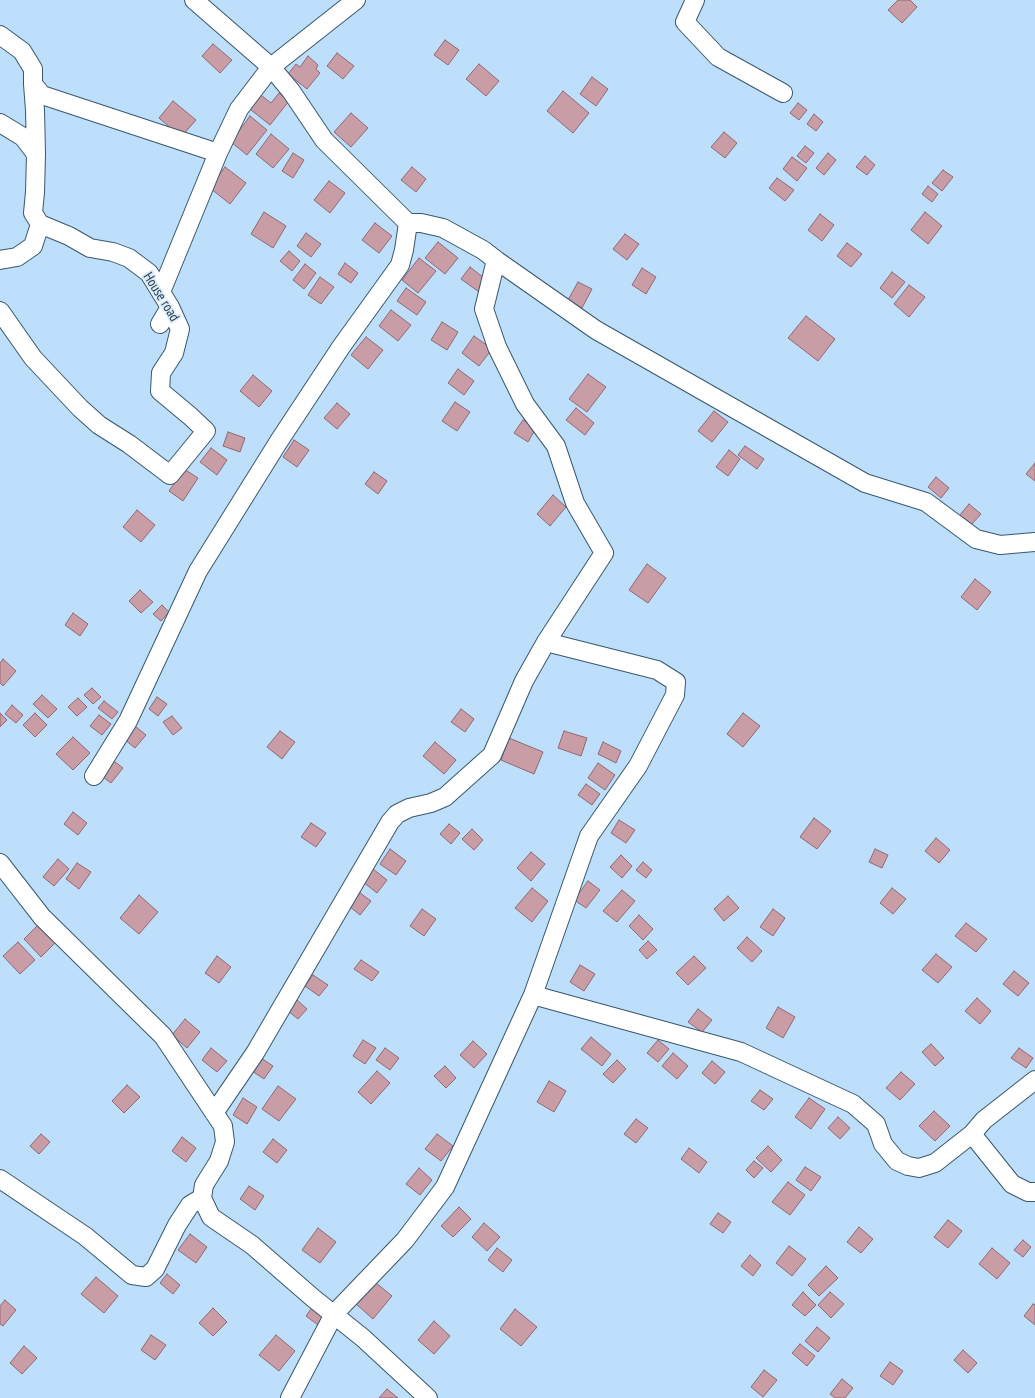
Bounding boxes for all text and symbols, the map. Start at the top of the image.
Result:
street label: House road [139,269,183,325]

